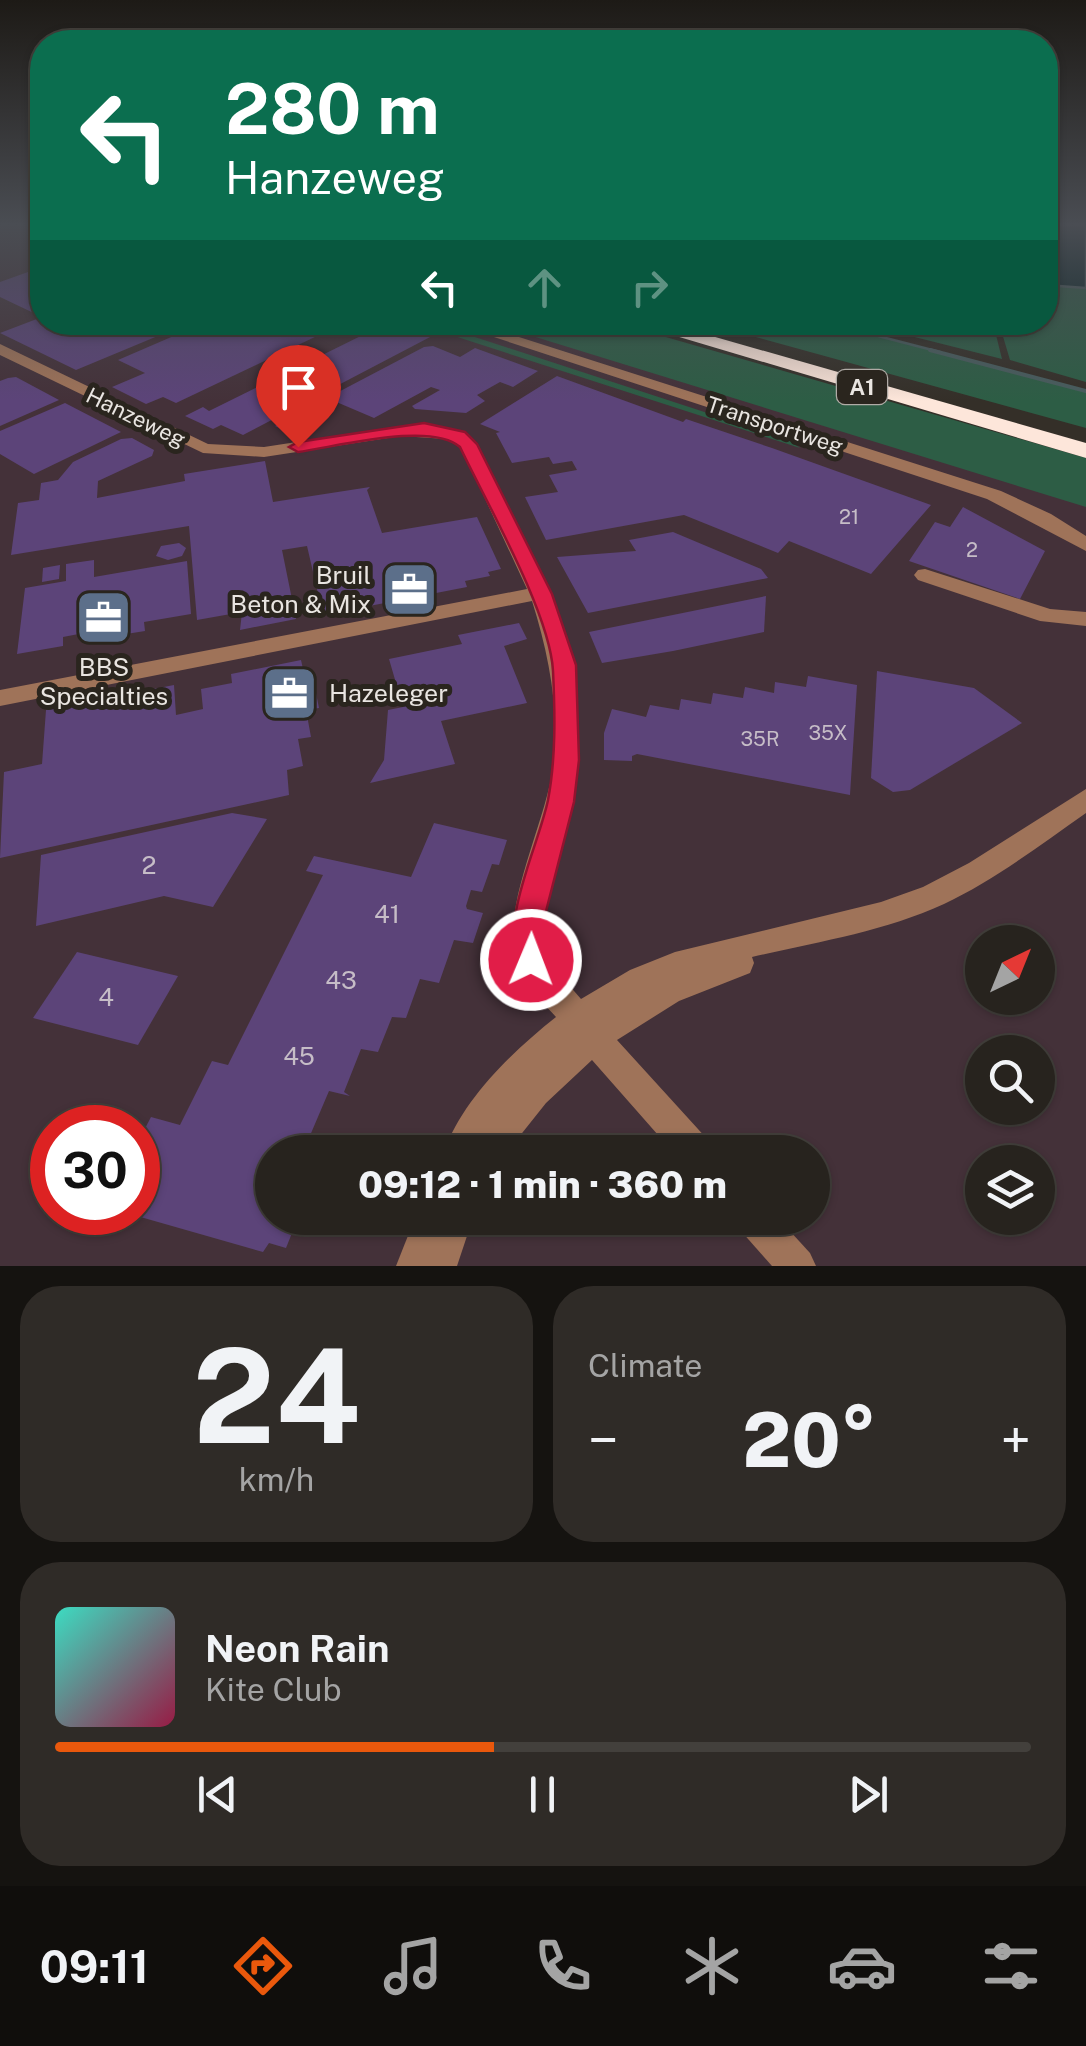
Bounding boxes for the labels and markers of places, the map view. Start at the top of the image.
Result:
pin [256,345,341,448]
office icon: Bruil Beton & Mix [380,559,440,619]
place label: Bruil Beton & Mix [230,560,371,619]
office icon: BBS Specialties [74,588,134,648]
place label: BBS Specialties [40,652,168,711]
office icon: Hazeleger [260,663,320,723]
place label: Hazeleger [329,678,448,708]

